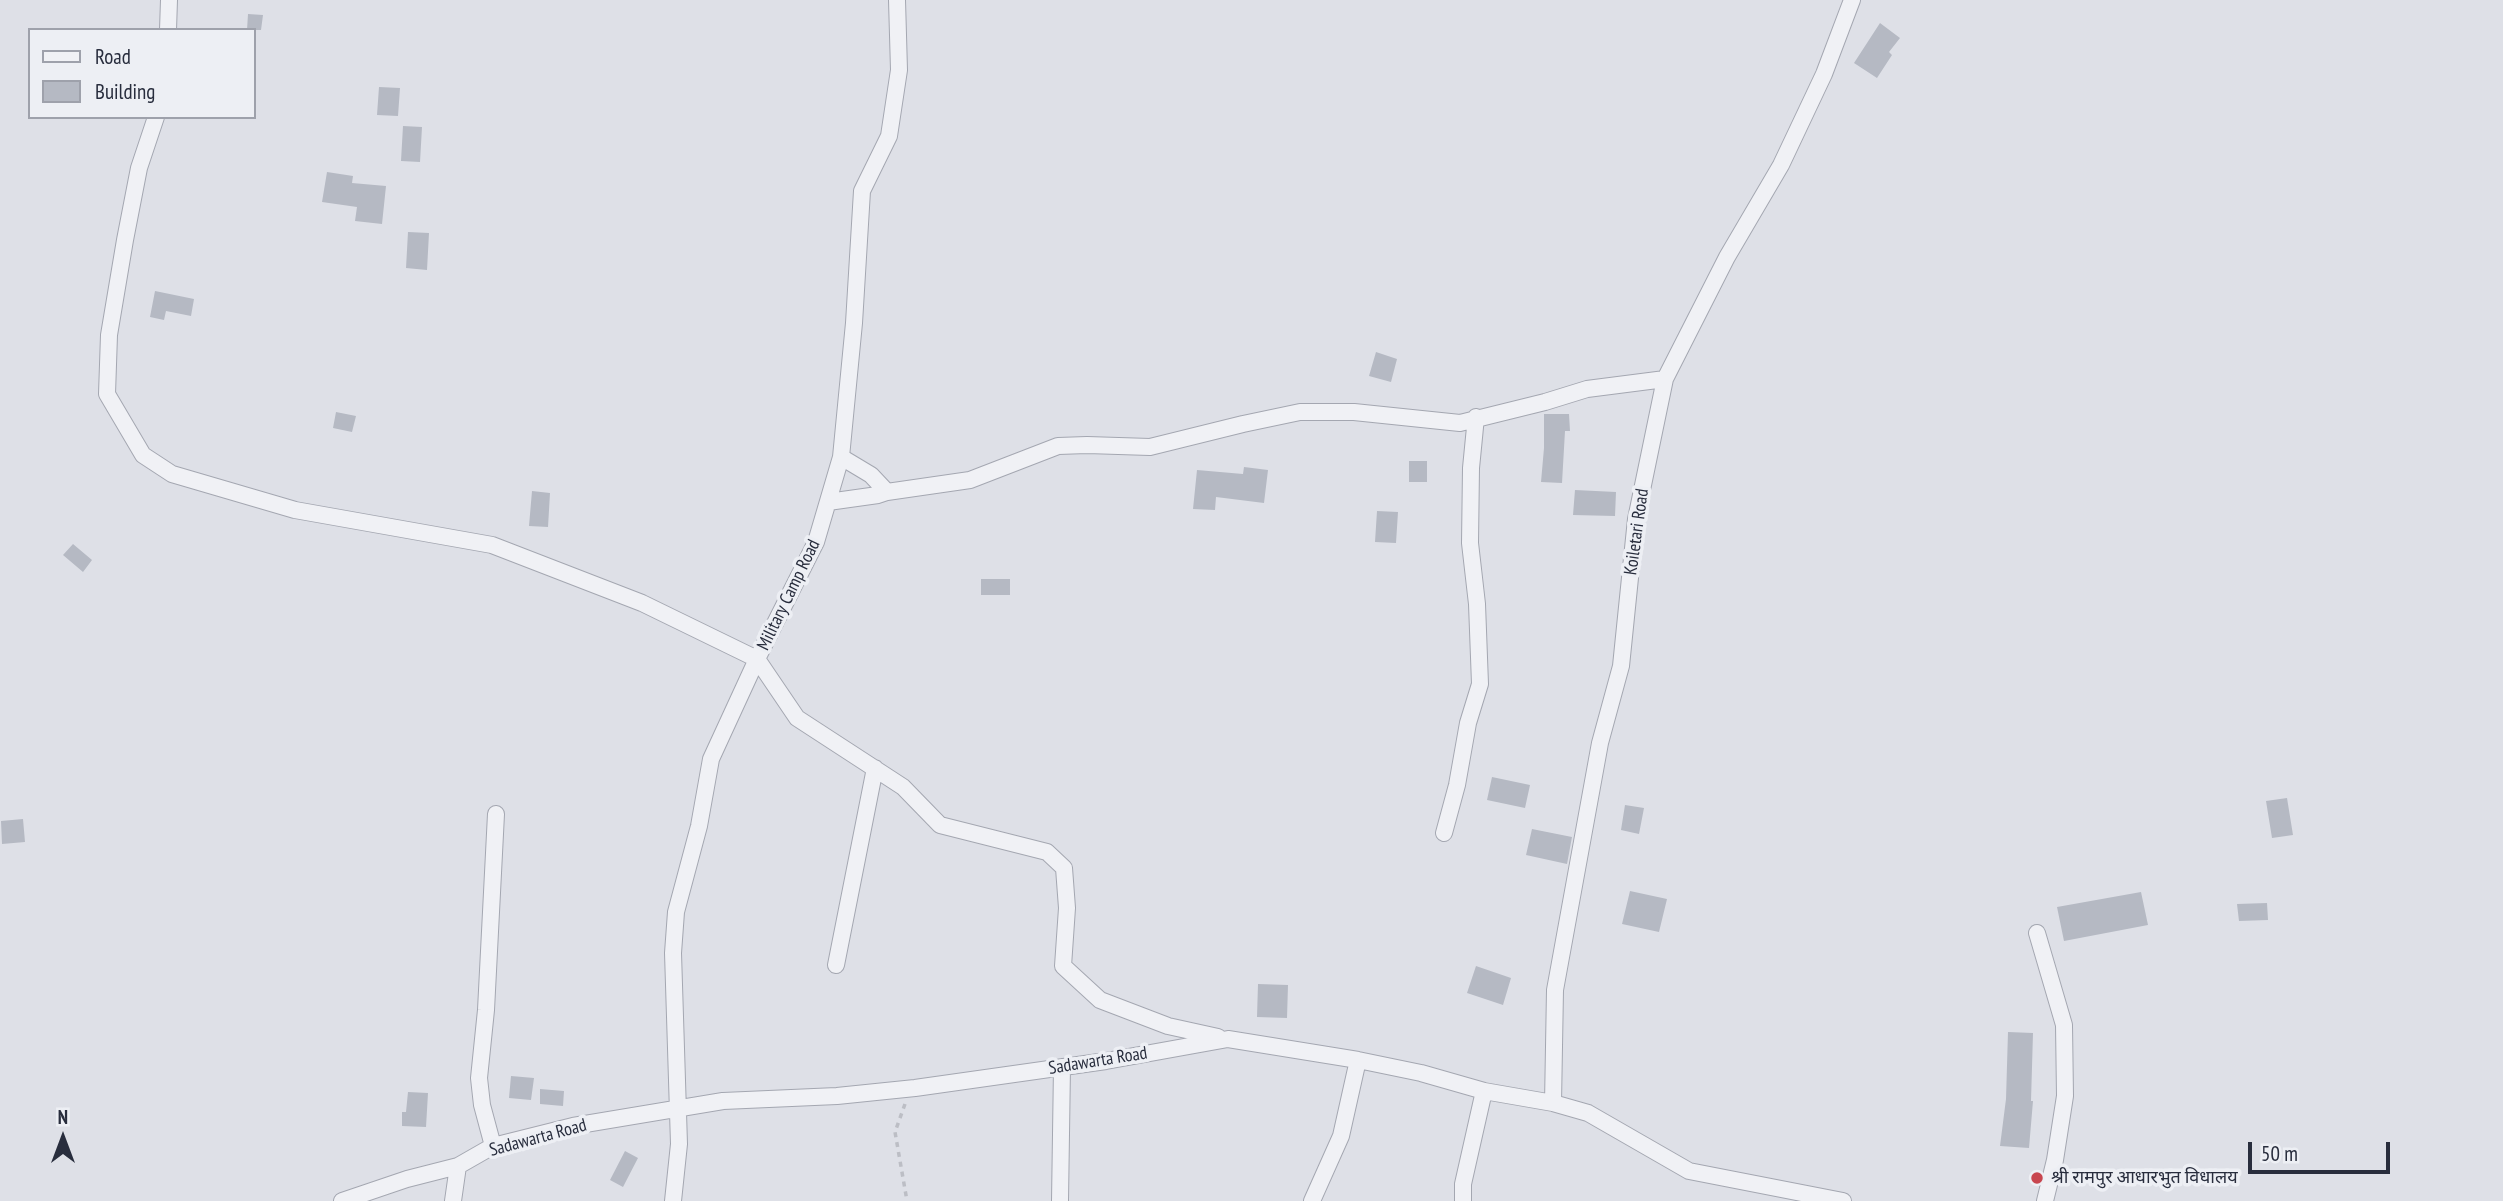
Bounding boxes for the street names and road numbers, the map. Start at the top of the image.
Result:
street label: Koiletari Road [1620,487,1654,577]
street label: Military Camp Road [753,536,825,654]
street label: Sadawarta Road [1047,1043,1149,1079]
street label: Sadawarta Road [487,1115,589,1161]

